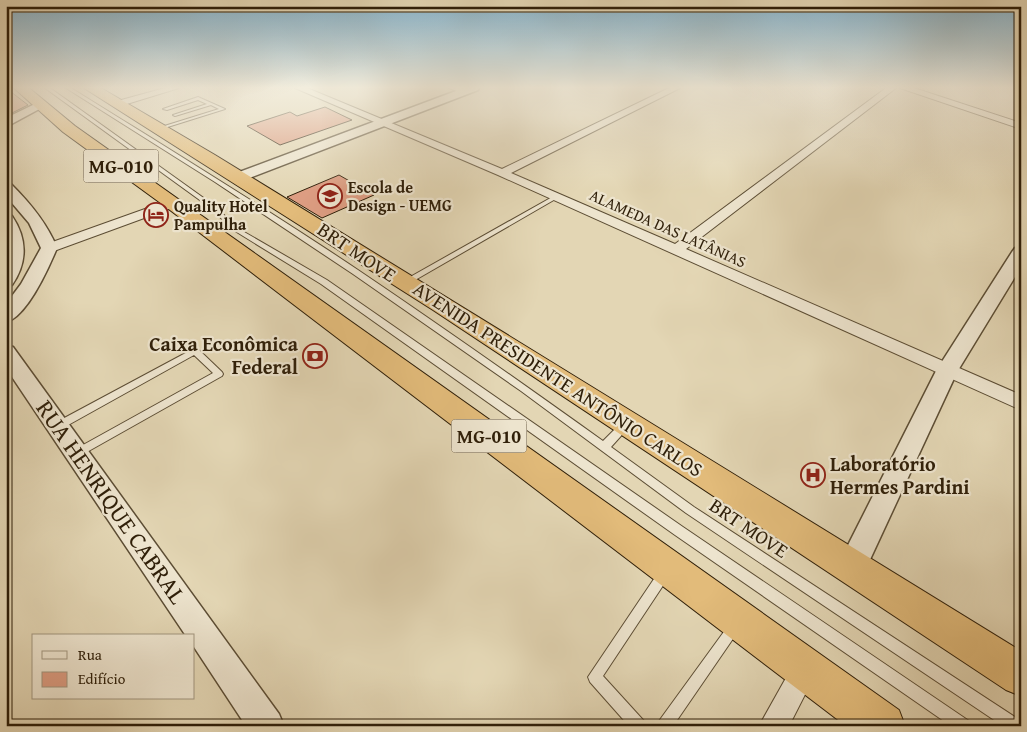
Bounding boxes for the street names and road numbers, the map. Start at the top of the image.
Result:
road number: MG-010 [84,150,158,182]
street label: ALAMEDA DAS LATÂNIAS [586,183,750,274]
street label: BRT MOVE [312,215,402,289]
street label: AVENIDA PRESIDENTE ANTÔNIO CARLOS [408,274,709,483]
street label: RUA HENRIQUE CABRAL [28,393,195,611]
road number: MG-010 [452,420,526,452]
street label: BRT MOVE [704,491,794,565]

